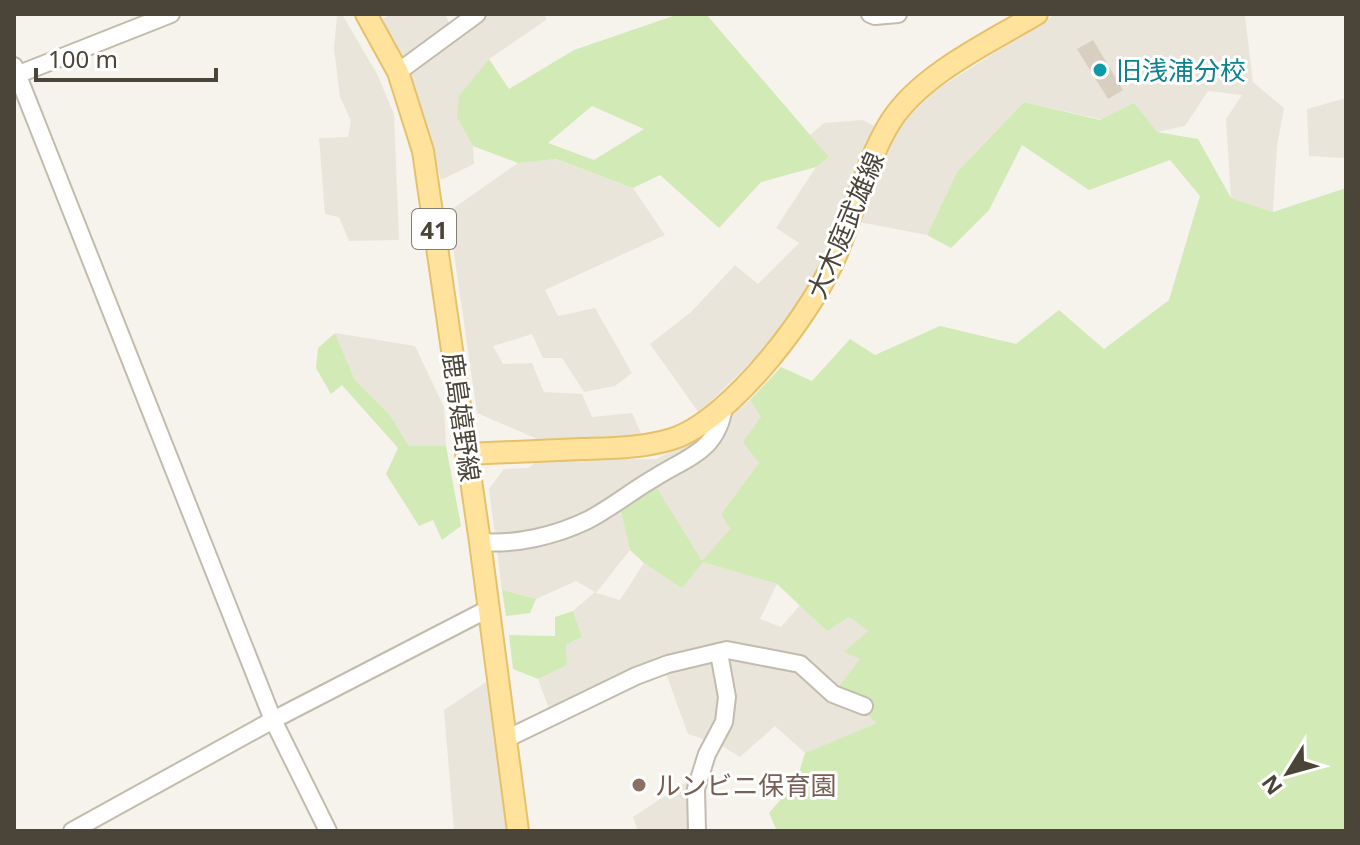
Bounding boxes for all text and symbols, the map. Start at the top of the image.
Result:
scale bar [36,32,216,82]
text: 100 m [48,42,118,75]
place label: 旧浅浦分校 [1116,52,1246,88]
marker: 旧浅浦分校 [1091,61,1109,79]
street label: 大木庭武雄線 [798,146,892,304]
road number: 41 [412,209,456,249]
street label: 鹿島嬉野線 [435,350,489,484]
north arrow [1248,733,1328,813]
place label: ルンビニ保育園 [655,767,836,803]
text: N [1254,769,1289,802]
marker: ルンビニ保育園 [630,776,648,794]

